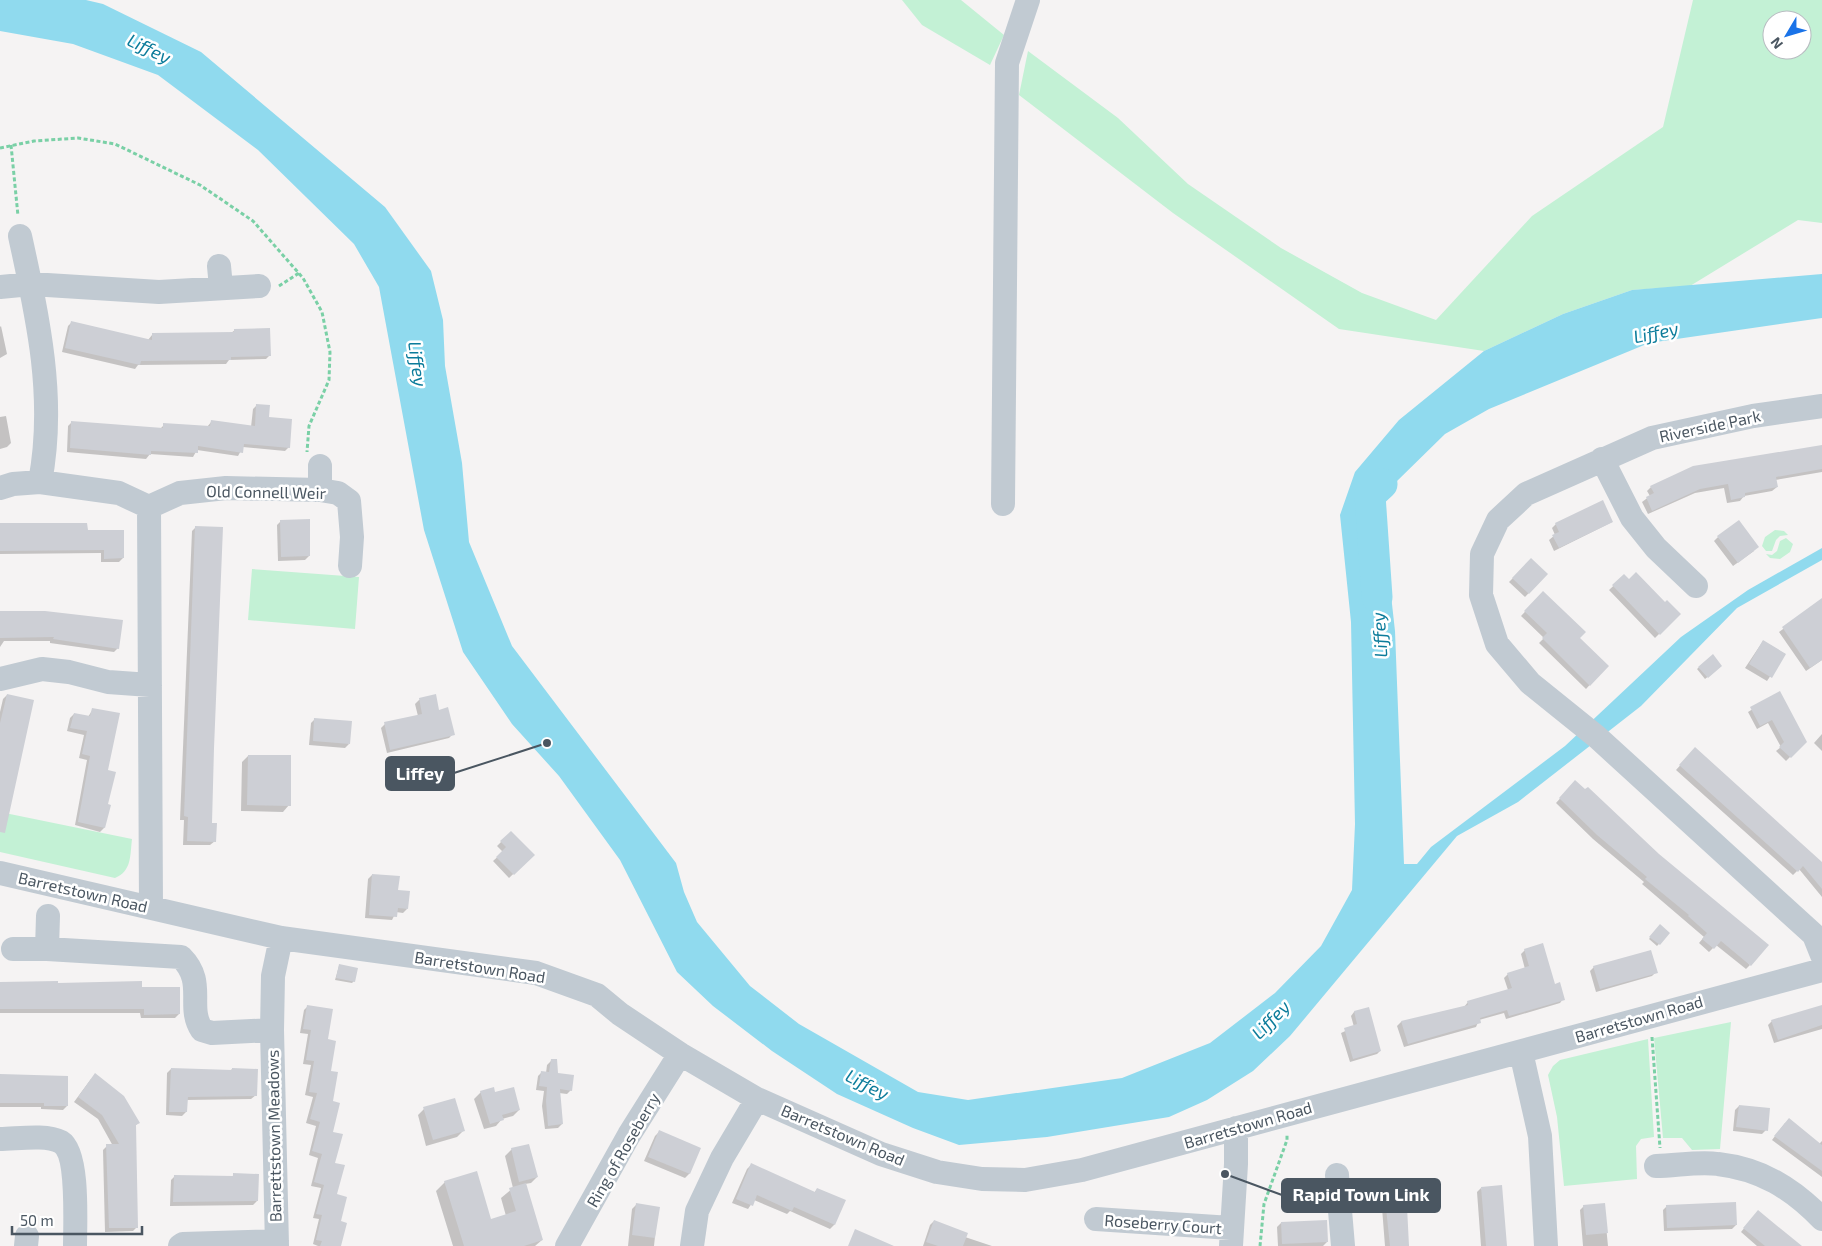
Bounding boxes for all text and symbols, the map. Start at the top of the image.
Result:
north arrow [1762,10,1812,60]
water label: Liffey [124,28,175,68]
text: N [1767,34,1786,53]
water label: Liffey [1631,316,1681,348]
water label: Liffey [404,340,432,388]
street label: Riverside Park [1657,405,1762,446]
street label: Old Connell Weir [206,481,327,502]
water label: Liffey [1366,611,1392,659]
callout: Liffey [386,757,454,790]
text: Liffey [396,762,445,784]
street label: Barretstown Road [17,867,150,916]
street label: Barretstown Road [413,947,547,986]
street label: Barretstown Road [1573,991,1705,1046]
water label: Liffey [1246,995,1294,1043]
street label: Barrettstown Meadows [262,1050,285,1222]
water label: Liffey [842,1064,893,1104]
street label: Ring of Roseberry [582,1089,663,1210]
street label: Barretstown Road [1182,1097,1314,1152]
street label: Barretstown Road [779,1100,908,1169]
callout: Rapid Town Link [1282,1179,1440,1212]
text: Rapid Town Link [1293,1183,1429,1205]
scale bar [12,1204,142,1236]
street label: Roseberry Court [1104,1210,1222,1237]
text: 50 m [20,1211,54,1229]

